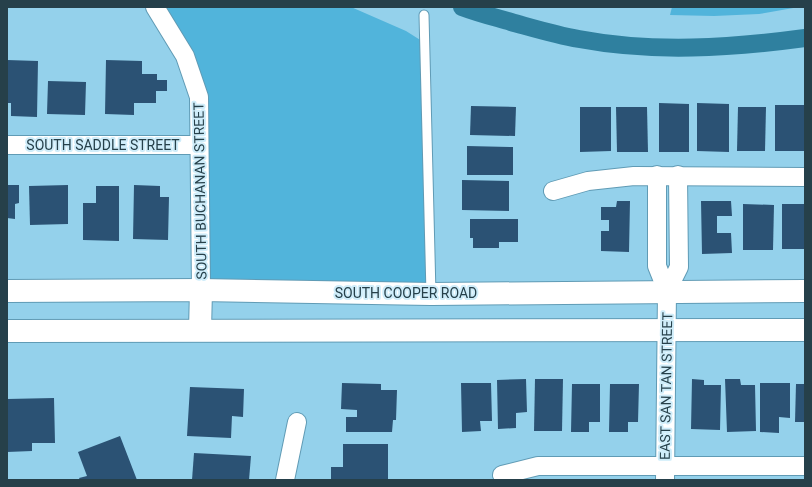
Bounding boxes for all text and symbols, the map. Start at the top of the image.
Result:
street label: SOUTH BUCHANAN STREET [190,102,210,280]
street label: SOUTH SADDLE STREET [26,137,180,153]
street label: SOUTH COOPER ROAD [335,285,477,301]
street label: EAST SAN TAN STREET [657,311,675,460]

